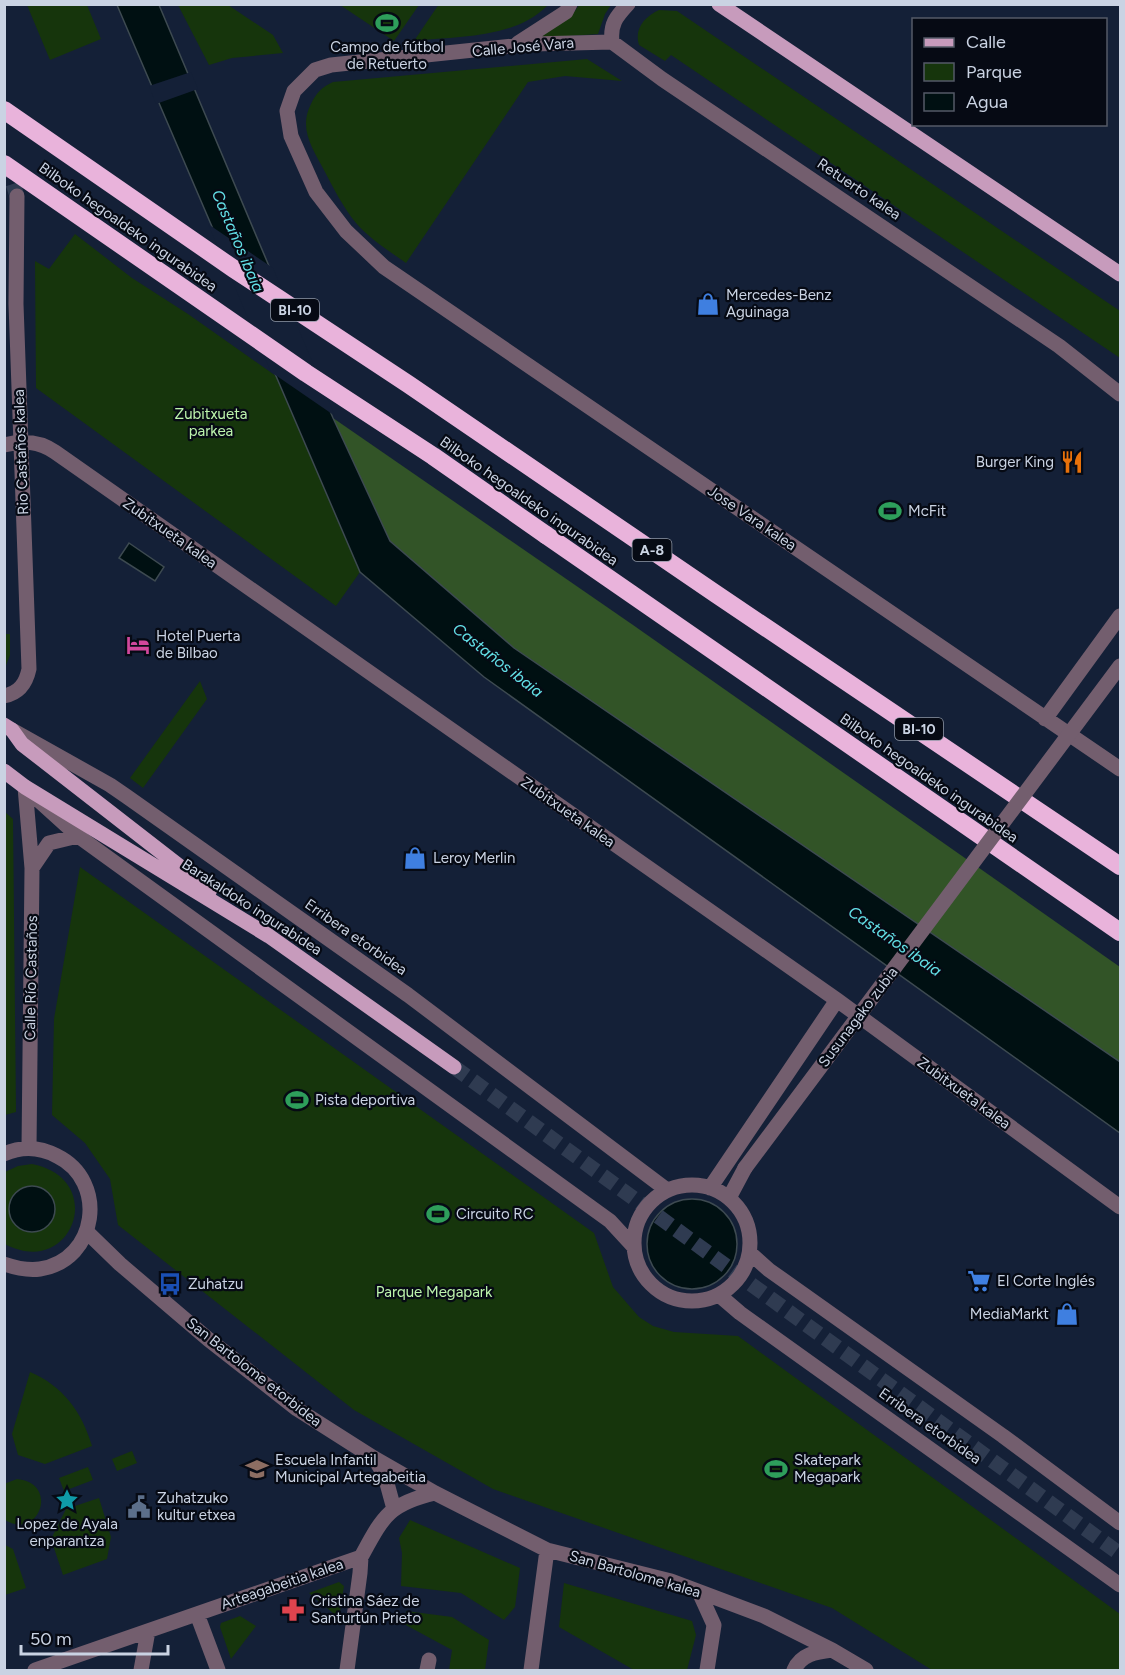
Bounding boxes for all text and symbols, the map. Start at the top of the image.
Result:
sports icon: Campo de fútbol de Retuerto [374,10,400,36]
legend [912,18,1107,126]
text: Calle [966,31,1006,53]
street label: Calle José Vara [471,34,575,60]
place label: Campo de fútbol de Retuerto [330,38,444,73]
text: Parque [966,61,1022,83]
text: Agua [966,91,1008,113]
street label: Retuerto kalea [814,154,904,224]
street label: Bilboko hegoaldeko ingurabidea [36,159,220,295]
water label: Castaños ibaia [208,187,268,295]
place label: Mercedes-Benz Aguinaga [726,286,832,321]
shop icon: Mercedes-Benz Aguinaga [695,291,721,317]
road number: BI-10 [271,299,319,321]
street label: Rio Castaños kalea [10,389,32,515]
park label: Zubitxueta parkea [175,405,247,440]
street label: Bilboko hegoaldeko ingurabidea [437,433,621,569]
restaurant icon: Burger King [1059,449,1085,475]
place label: Burger King [976,453,1054,471]
street label: Jose Vara kalea [704,482,800,554]
street label: Zubitxueta kalea [120,494,220,572]
sports icon: McFit [877,498,903,524]
place label: McFit [908,502,946,520]
road number: A-8 [632,539,672,561]
water label: Castaños ibaia [449,619,547,701]
place label: Hotel Puerta de Bilbao [156,627,240,662]
hotel icon: Hotel Puerta de Bilbao [125,632,151,658]
street label: Bilboko hegoaldeko ingurabidea [837,710,1021,846]
road number: BI-10 [895,718,943,740]
street label: Zubitxueta kalea [518,773,618,851]
shop icon: Leroy Merlin [402,845,428,871]
place label: Leroy Merlin [433,849,515,867]
street label: Barakaldoko ingurabidea [179,855,325,959]
street label: Erribera etorbidea [302,895,410,979]
water label: Castaños ibaia [845,902,945,980]
street label: Calle Río Castaños [21,915,41,1041]
street label: Susunagako zubia [815,963,901,1071]
street label: Zubitxueta kalea [914,1053,1014,1133]
sports icon: Pista deportiva [284,1087,310,1113]
place label: Pista deportiva [315,1091,415,1109]
sports icon: Circuito RC [425,1201,451,1227]
place label: Circuito RC [456,1205,534,1223]
supermarket icon: El Corte Inglés [966,1268,992,1294]
bus stop icon: Zuhatzu [157,1271,183,1297]
place label: El Corte Inglés [997,1272,1095,1290]
place label: Zuhatzu [188,1275,243,1293]
park label: Parque Megapark [376,1283,493,1301]
shop icon: MediaMarkt [1054,1301,1080,1327]
place label: MediaMarkt [970,1305,1049,1323]
street label: San Bartolome etorbidea [183,1314,325,1430]
street label: Erribera etorbidea [876,1384,984,1468]
place label: Escuela Infantil Municipal Artegabeitia [275,1451,426,1486]
place label: Skatepark Megapark [794,1451,861,1486]
school or university icon: Escuela Infantil Municipal Artegabeitia [244,1456,270,1482]
sports icon: Skatepark Megapark [763,1456,789,1482]
place icon: Lopez de Ayala enparantza [54,1487,80,1513]
place label: Zuhatzuko kultur etxea [157,1489,236,1524]
public building icon: Zuhatzuko kultur etxea [126,1494,152,1520]
place label: Lopez de Ayala enparantza [16,1515,118,1550]
street label: San Bartolome kalea [567,1547,703,1601]
street label: Arteagabeitia kalea [219,1555,345,1613]
place label: Cristina Sáez de Santurtún Prieto [311,1592,421,1627]
pharmacy icon: Cristina Sáez de Santurtún Prieto [280,1597,306,1623]
scale bar [21,1618,168,1656]
text: 50 m [30,1628,72,1650]

